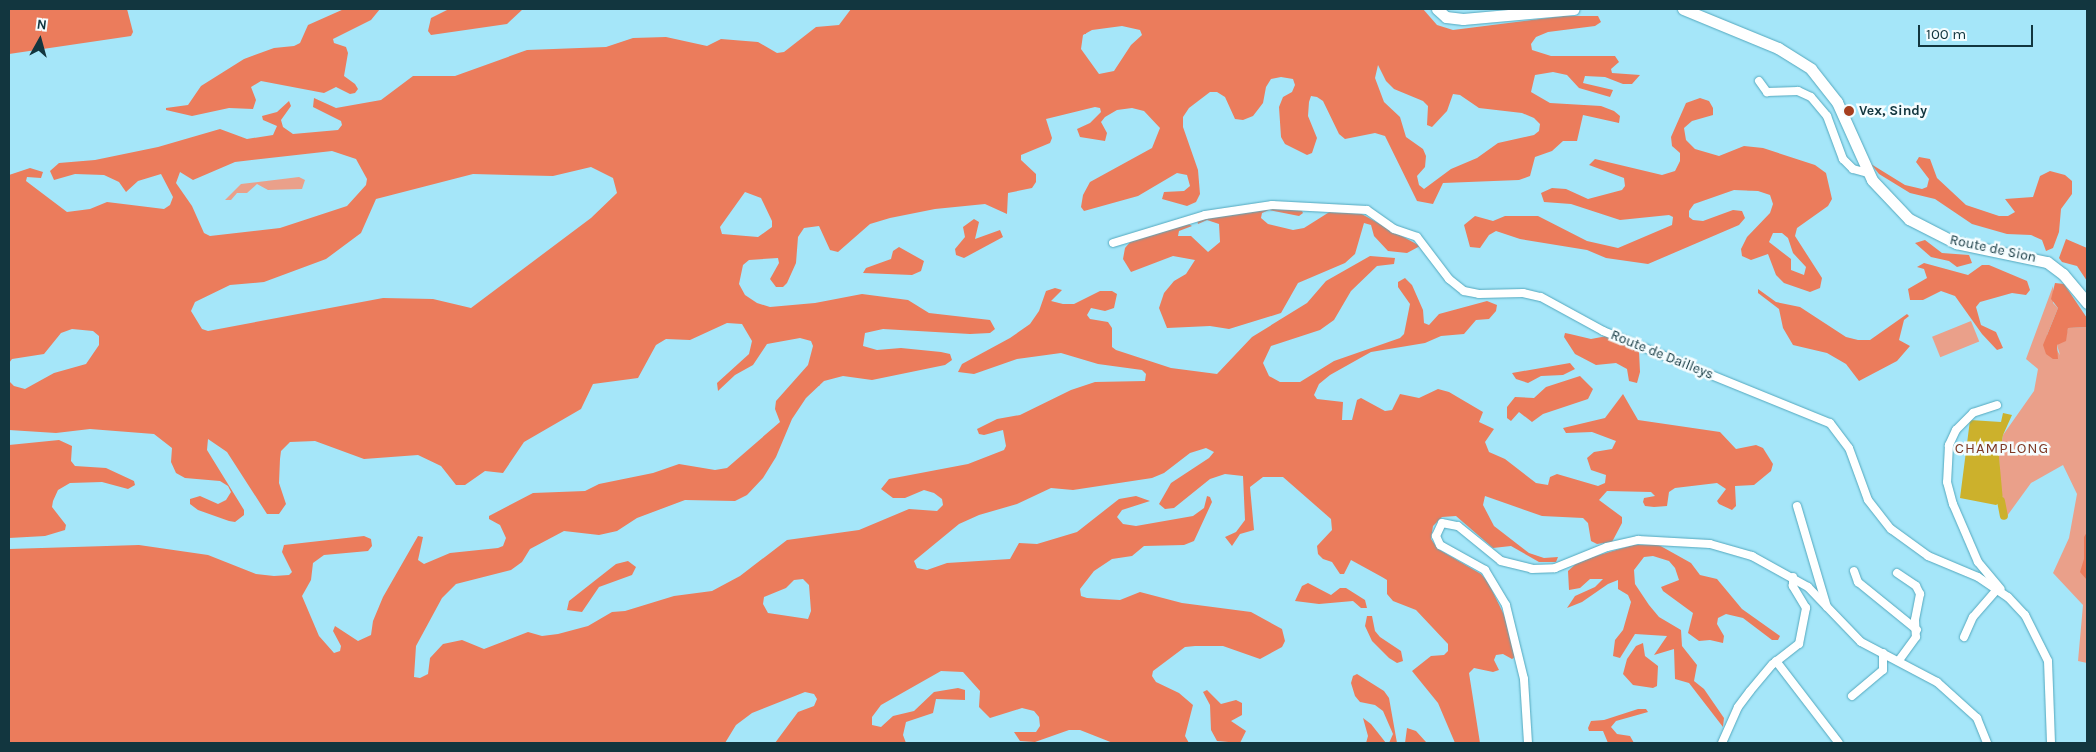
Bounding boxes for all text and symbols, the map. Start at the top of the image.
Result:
north arrow [15,15,65,65]
scale bar [1921,15,2036,47]
text: N [36,16,48,34]
text: 100 m [1926,25,1966,43]
place label: Vex, Sindy [1859,103,1927,119]
marker: Vex, Sindy [1843,105,1855,117]
street label: Route de Sion [1948,232,2038,266]
street label: Route de Dailleys [1608,327,1716,383]
district label: CHAMPLONG [1954,440,2050,458]

